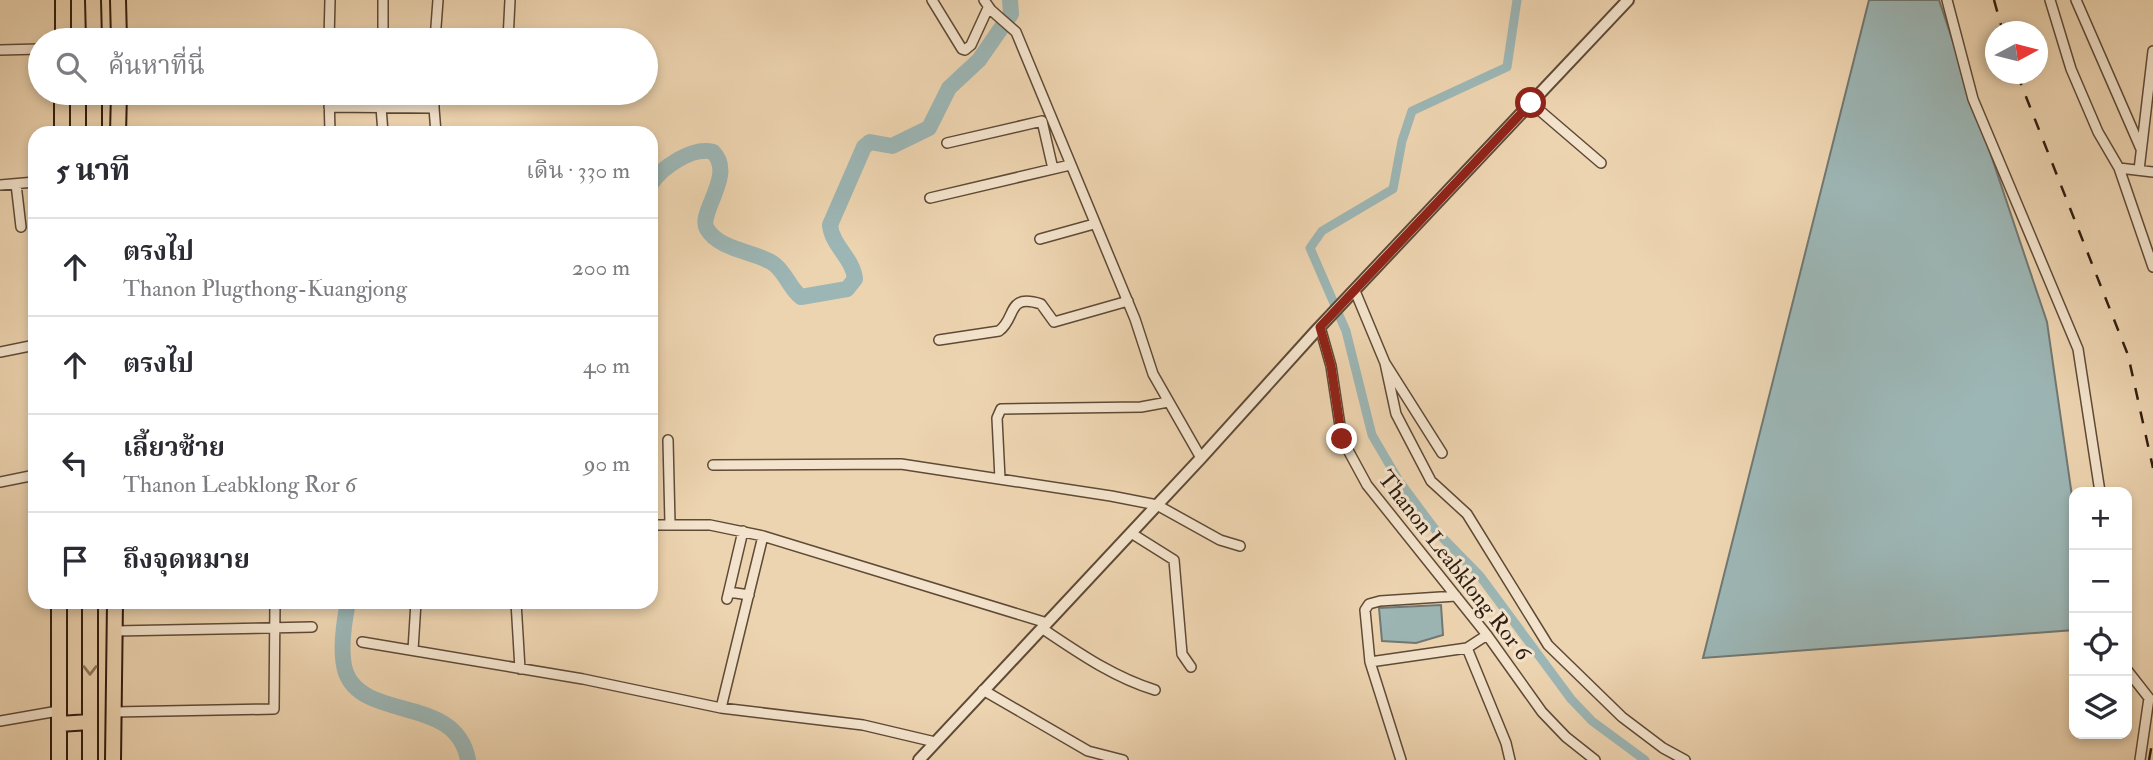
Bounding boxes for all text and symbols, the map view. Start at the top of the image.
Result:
north arrow [1985,21,2048,84]
search box [28,28,658,105]
icon: search [52,48,90,86]
text: ค้นหาที่นี่ [108,50,205,82]
route start [1515,87,1546,118]
text: 5 นาที [56,152,130,189]
text: เดิน · 330 m [526,156,630,185]
text: ตรงไป [123,236,194,268]
icon: ahead [56,248,94,286]
text: 200 m [572,253,630,282]
text: Thanon Plugthong-Kuangjong [123,274,407,303]
icon: ahead [56,346,94,384]
text: ตรงไป [123,348,194,380]
text: 40 m [583,351,630,380]
route end [1326,423,1357,454]
text: เลี้ยวซ้าย [123,432,225,464]
icon: left [56,444,94,482]
text: 90 m [584,449,630,478]
street label: Thanon Leabklong Ror 6 [1371,464,1539,667]
text: Thanon Leabklong Ror 6 [123,470,356,499]
map controls [2069,487,2132,739]
button: + [2069,487,2132,550]
icon: arrive [56,542,94,580]
text: ถึงจุดหมาย [123,544,250,576]
button: − [2069,550,2132,613]
button: locate [2069,613,2132,676]
one-way arrow [82,665,98,676]
button: layers [2069,676,2132,739]

